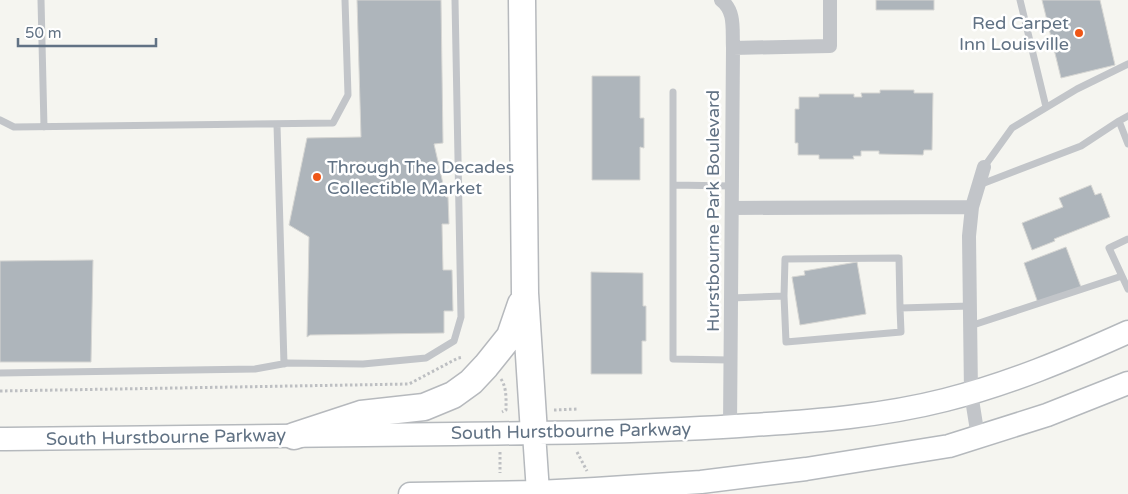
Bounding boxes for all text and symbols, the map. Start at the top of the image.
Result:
place label: Red Carpet Inn Louisville [959,12,1069,55]
scale bar [18,15,155,47]
text: 50 m [25,24,62,42]
marker: Red Carpet Inn Louisville [1073,27,1085,39]
street label: Hurstbourne Park Boulevard [702,90,724,332]
place label: Through The Decades Collectible Market [327,156,514,199]
marker: Through The Decades Collectible Market [311,171,323,183]
street label: South Hurstbourne Parkway [451,418,692,444]
street label: South Hurstbourne Parkway [46,424,287,450]

